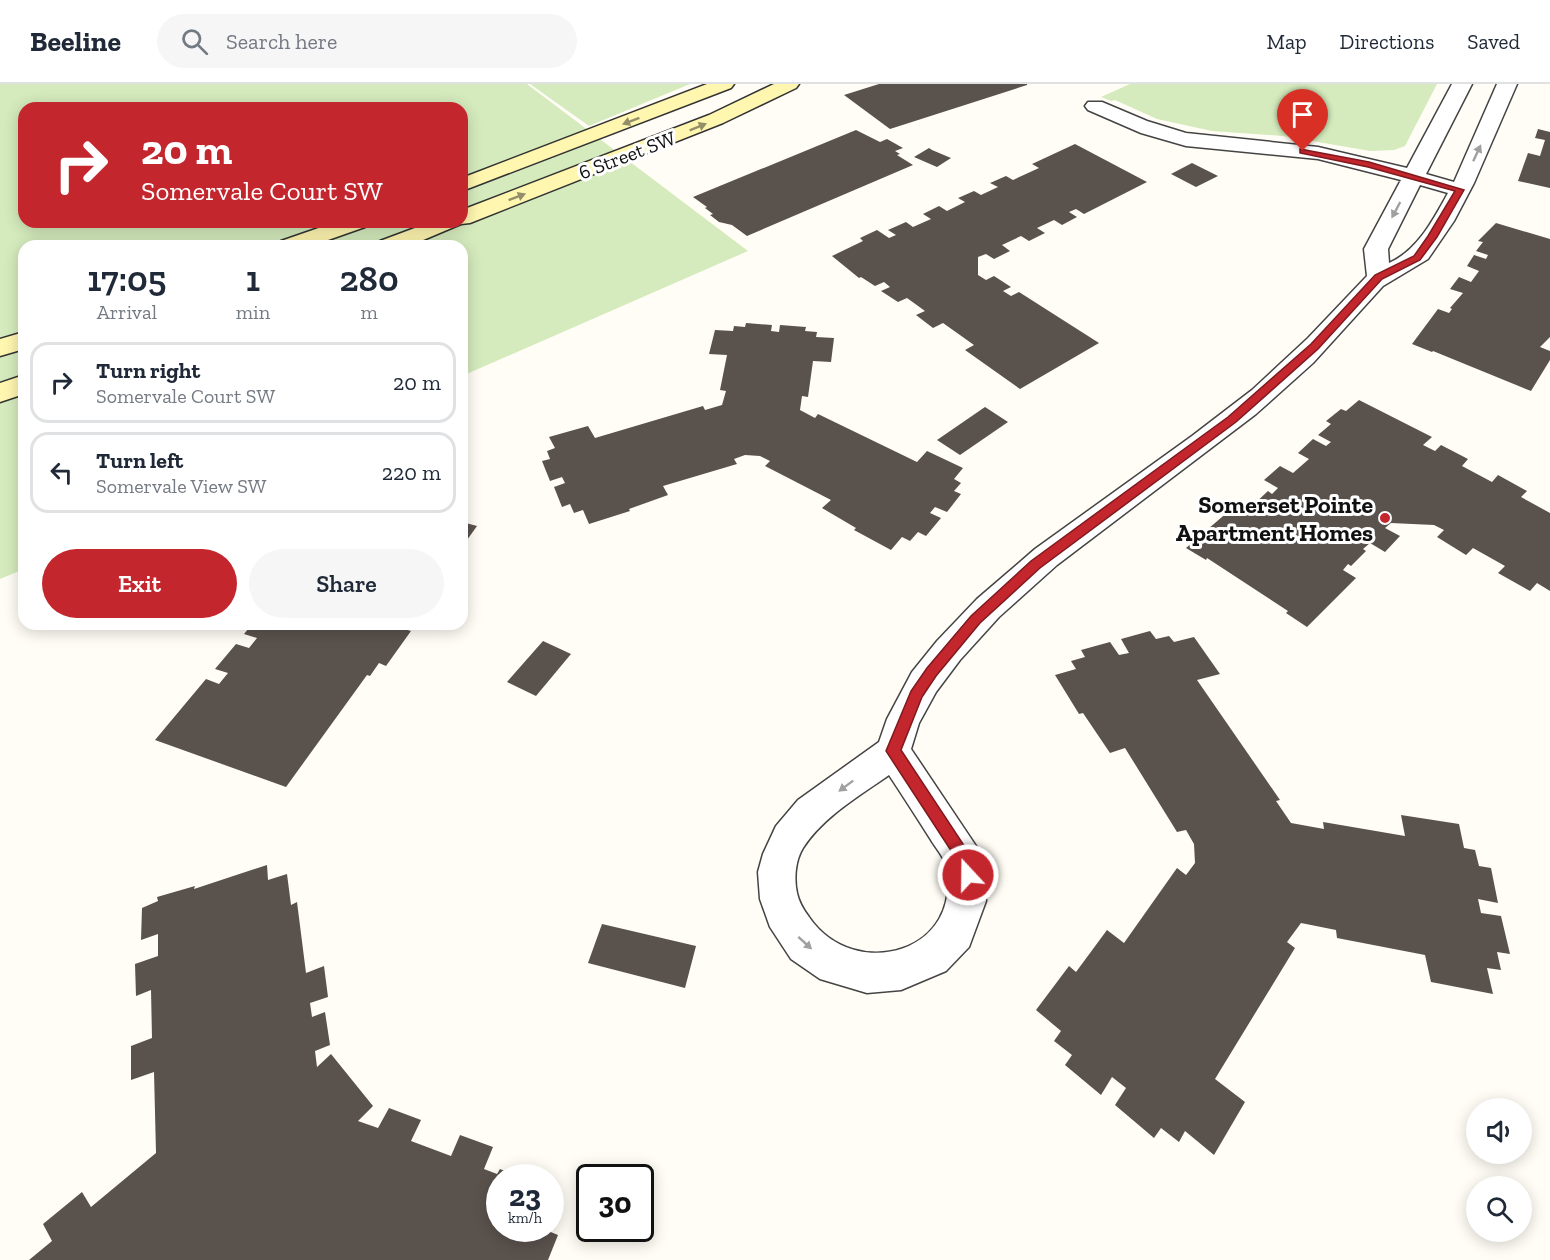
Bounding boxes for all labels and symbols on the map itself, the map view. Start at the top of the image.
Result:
pin [1277,89,1328,151]
one-way arrow [622,117,640,126]
one-way arrow [690,121,708,131]
street label: 6 Street SW [575,125,679,184]
one-way arrow [1472,145,1481,162]
one-way arrow [508,192,526,202]
one-way arrow [1391,202,1401,219]
place label: Somerset Pointe Apartment Homes [1176,490,1373,547]
marker: Somerset Pointe Apartment Homes [1378,511,1392,525]
one-way arrow [839,779,854,791]
position arrow [936,843,1000,907]
one-way arrow [798,936,813,950]
speed limit sign: 30 [576,1164,654,1242]

